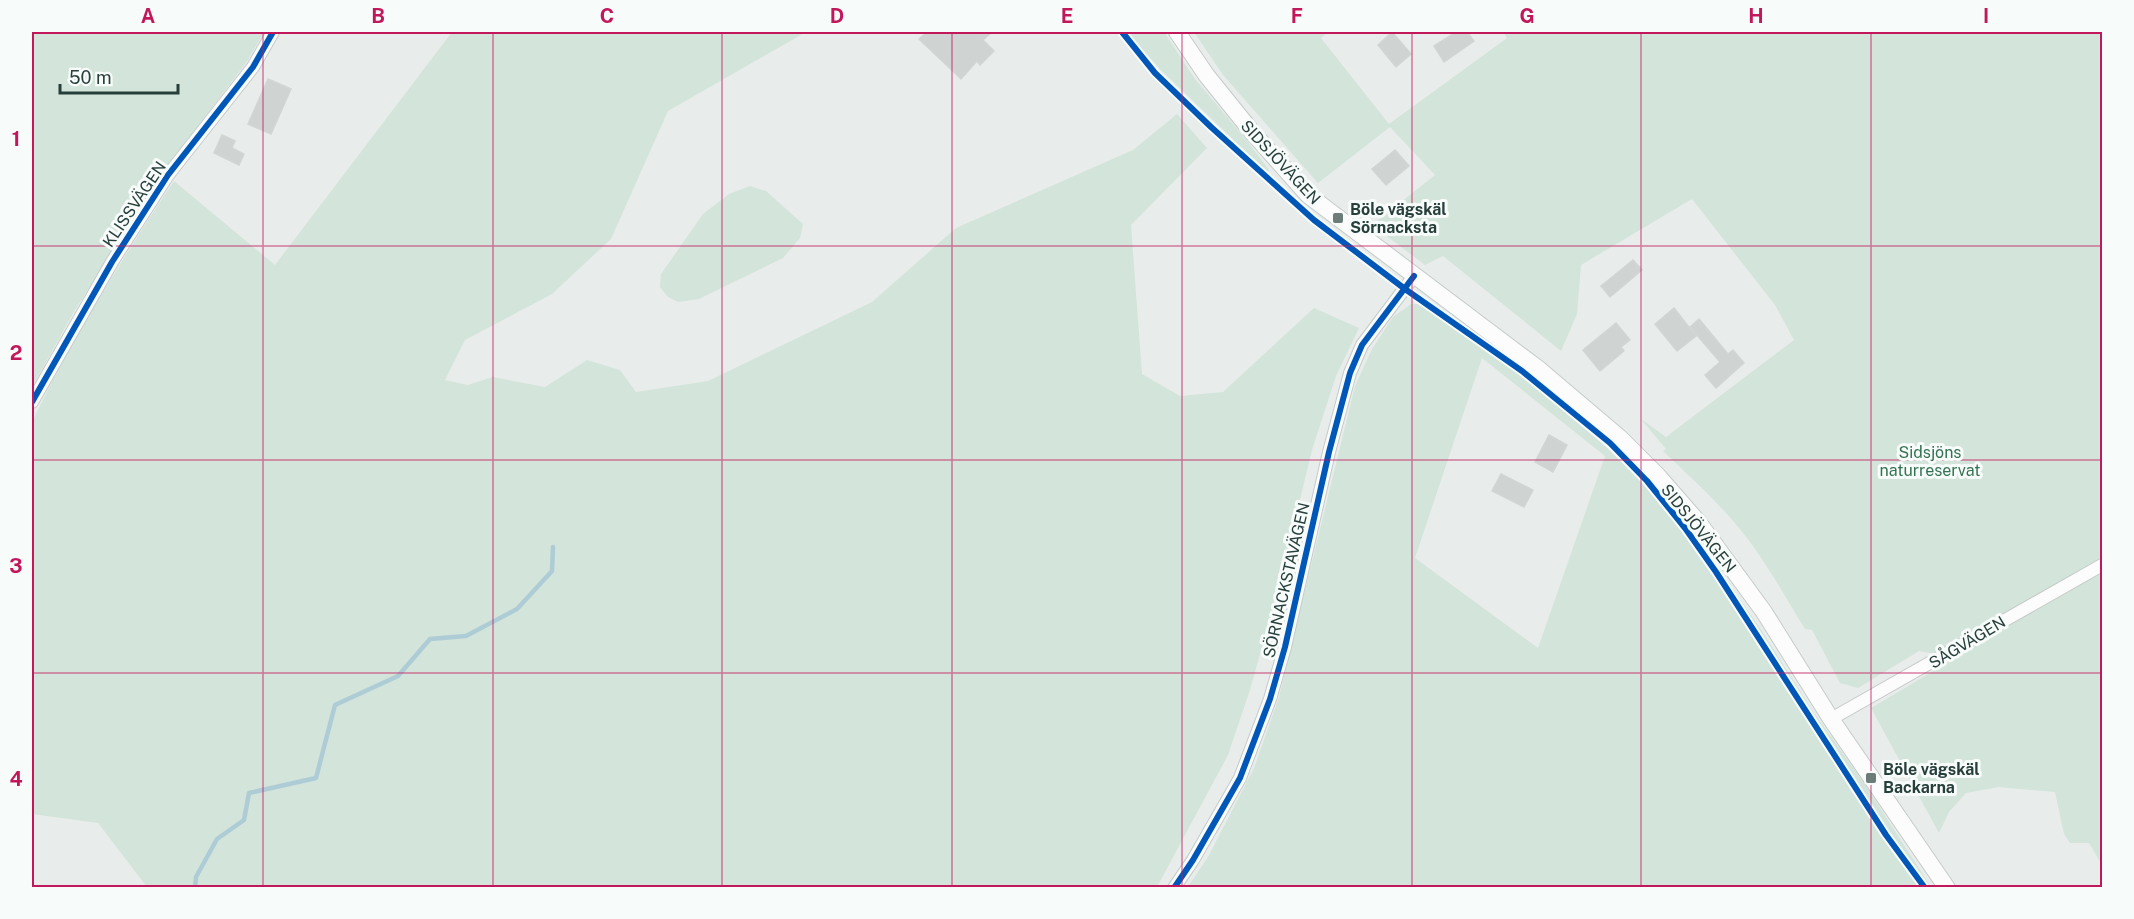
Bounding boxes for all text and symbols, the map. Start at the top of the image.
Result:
text: A [141,4,155,28]
text: B [371,4,385,28]
text: C [600,4,614,28]
text: D [830,4,844,28]
text: E [1061,4,1073,28]
text: F [1291,4,1303,28]
text: G [1519,4,1535,28]
text: H [1748,4,1764,28]
text: I [1983,4,1989,28]
scale bar [60,57,178,95]
text: 50 m [69,67,112,88]
street label: SIDSJÖVÄGEN [1237,116,1325,208]
text: 1 [12,127,20,151]
street label: KLISSVÄGEN [98,157,170,251]
place label: Böle vägskäl Sörnacksta [1350,200,1447,237]
marker: Böle vägskäl Sörnacksta [1331,211,1345,225]
text: 2 [10,341,22,365]
park label: Sidsjöns naturreservat [1880,443,1980,480]
street label: SIDSJÖVÄGEN [1657,480,1741,576]
street label: SÖRNACKSTAVÄGEN [1258,500,1314,660]
text: 3 [9,554,23,578]
street label: SÅGVÄGEN [1924,610,2009,673]
place label: Böle vägskäl Backarna [1883,760,1980,797]
text: 4 [9,767,23,791]
marker: Böle vägskäl Backarna [1864,771,1878,785]

